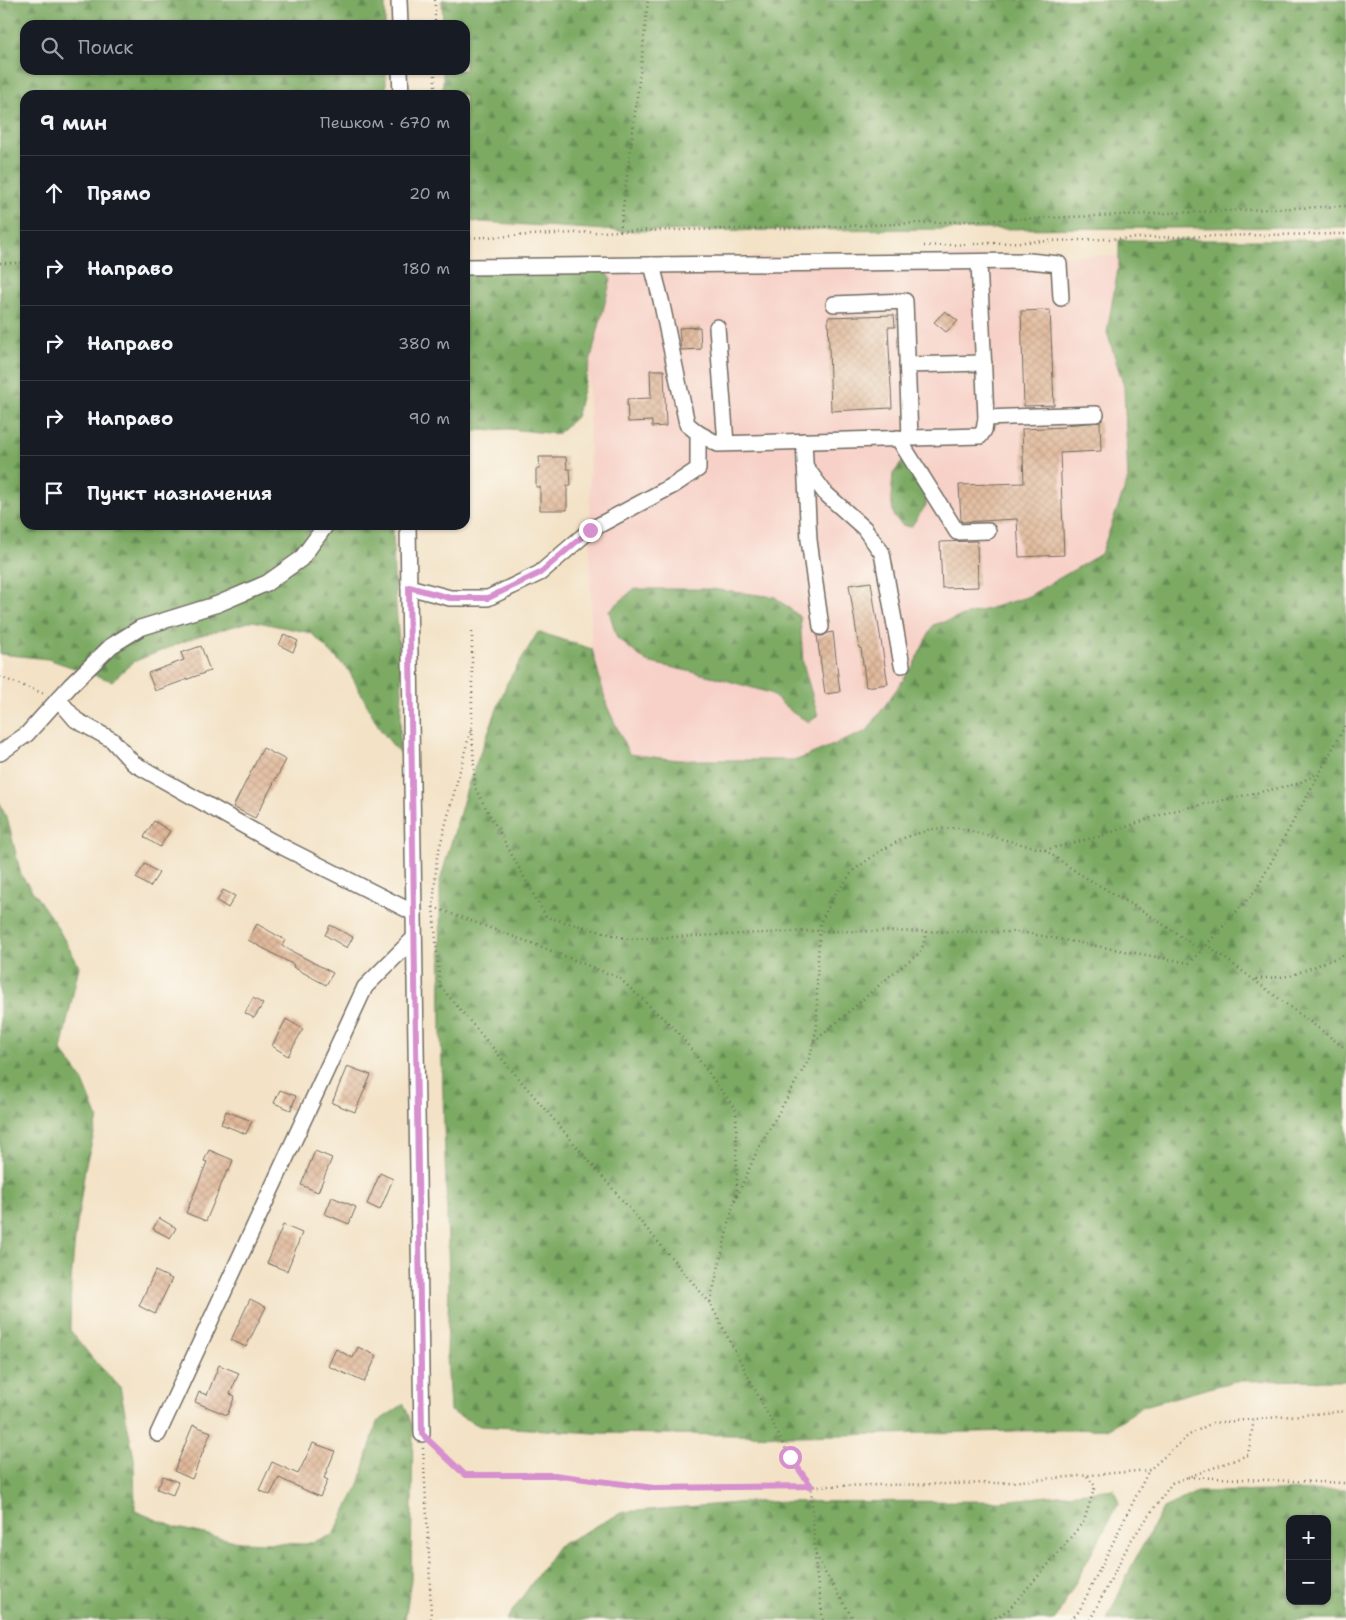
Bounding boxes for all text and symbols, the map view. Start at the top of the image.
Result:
search box [20,20,470,75]
icon: search [38,34,66,62]
text: Поиск [78,35,133,60]
text: 9 мин [40,109,107,137]
text: Пешком · 670 m [320,112,450,133]
icon: ahead [40,179,68,207]
text: Прямо [87,181,151,206]
text: 20 m [409,183,450,204]
icon: right [40,254,68,282]
text: Направо [87,256,173,281]
text: 180 m [402,258,450,279]
icon: right [40,329,68,357]
text: Направо [87,331,173,356]
text: 380 m [398,333,450,354]
icon: right [40,404,68,432]
text: Направо [87,406,173,431]
text: 90 m [409,408,450,429]
icon: arrive [40,479,68,507]
text: Пункт назначения [87,481,272,506]
route end [579,519,602,542]
route start [779,1446,802,1469]
map controls [1286,1515,1331,1605]
button: + [1286,1515,1331,1560]
button: − [1286,1560,1331,1605]

